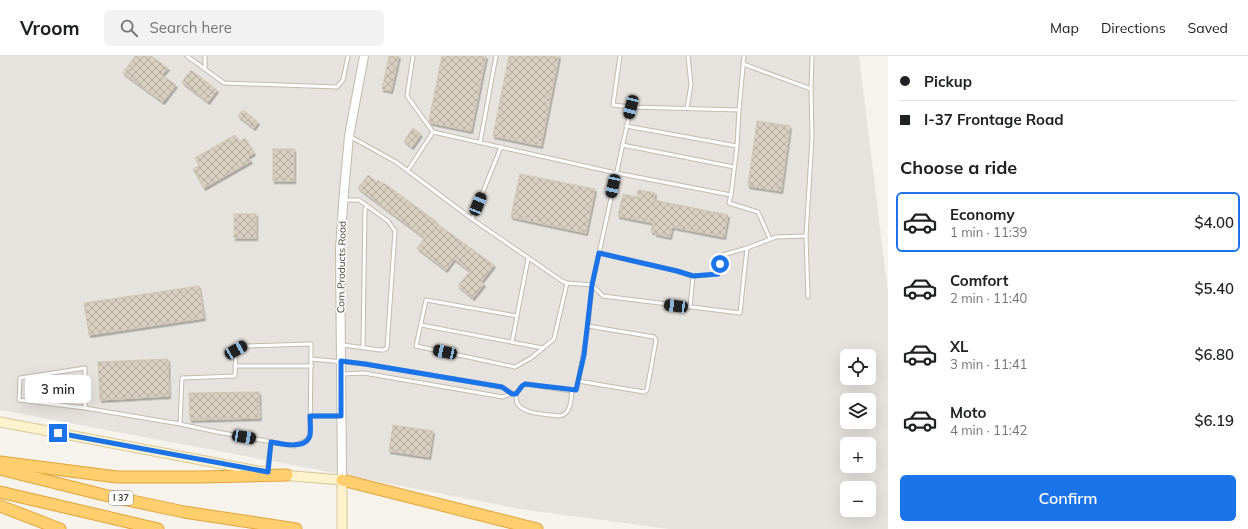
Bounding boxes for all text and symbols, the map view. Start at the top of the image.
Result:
search box [104,10,384,46]
text: Vroom [20,16,80,40]
icon: search [118,17,140,39]
text: Search here [150,18,232,37]
text: Map [1050,19,1079,37]
text: Directions [1101,19,1166,37]
text: Saved [1188,19,1228,37]
text: Pickup [924,72,972,91]
car [622,94,640,120]
text: I-37 Frontage Road [924,110,1064,129]
text: Choose a ride [900,156,1017,179]
car [605,173,621,199]
car [468,191,488,217]
icon: car [902,204,938,240]
text: Economy [950,205,1015,224]
text: $4.00 [1194,213,1234,232]
street label: Corn Products Road [334,221,349,313]
text: 1 min · 11:39 [950,224,1027,240]
route start [711,255,729,273]
icon: car [902,270,938,306]
text: Comfort [950,271,1008,290]
text: $5.40 [1194,279,1234,298]
text: 2 min · 11:40 [950,290,1027,306]
car [663,299,689,313]
icon: car [902,336,938,372]
text: XL [950,337,968,356]
car [223,339,249,361]
car [432,344,458,360]
text: $6.80 [1194,345,1234,364]
map controls [840,349,876,517]
button: locate [840,349,876,385]
text: 3 min · 11:41 [950,356,1027,372]
callout: 3 min [25,375,91,403]
text: 3 min [41,381,75,397]
button: layers [840,393,876,429]
icon: car [902,402,938,438]
text: Moto [950,403,986,422]
text: $6.19 [1194,411,1234,430]
text: 4 min · 11:42 [950,422,1027,438]
route end [49,424,67,442]
car [231,429,257,445]
button: + [840,437,876,473]
button: Confirm [900,475,1236,521]
button: − [840,481,876,517]
road number: I 37 [109,491,133,505]

